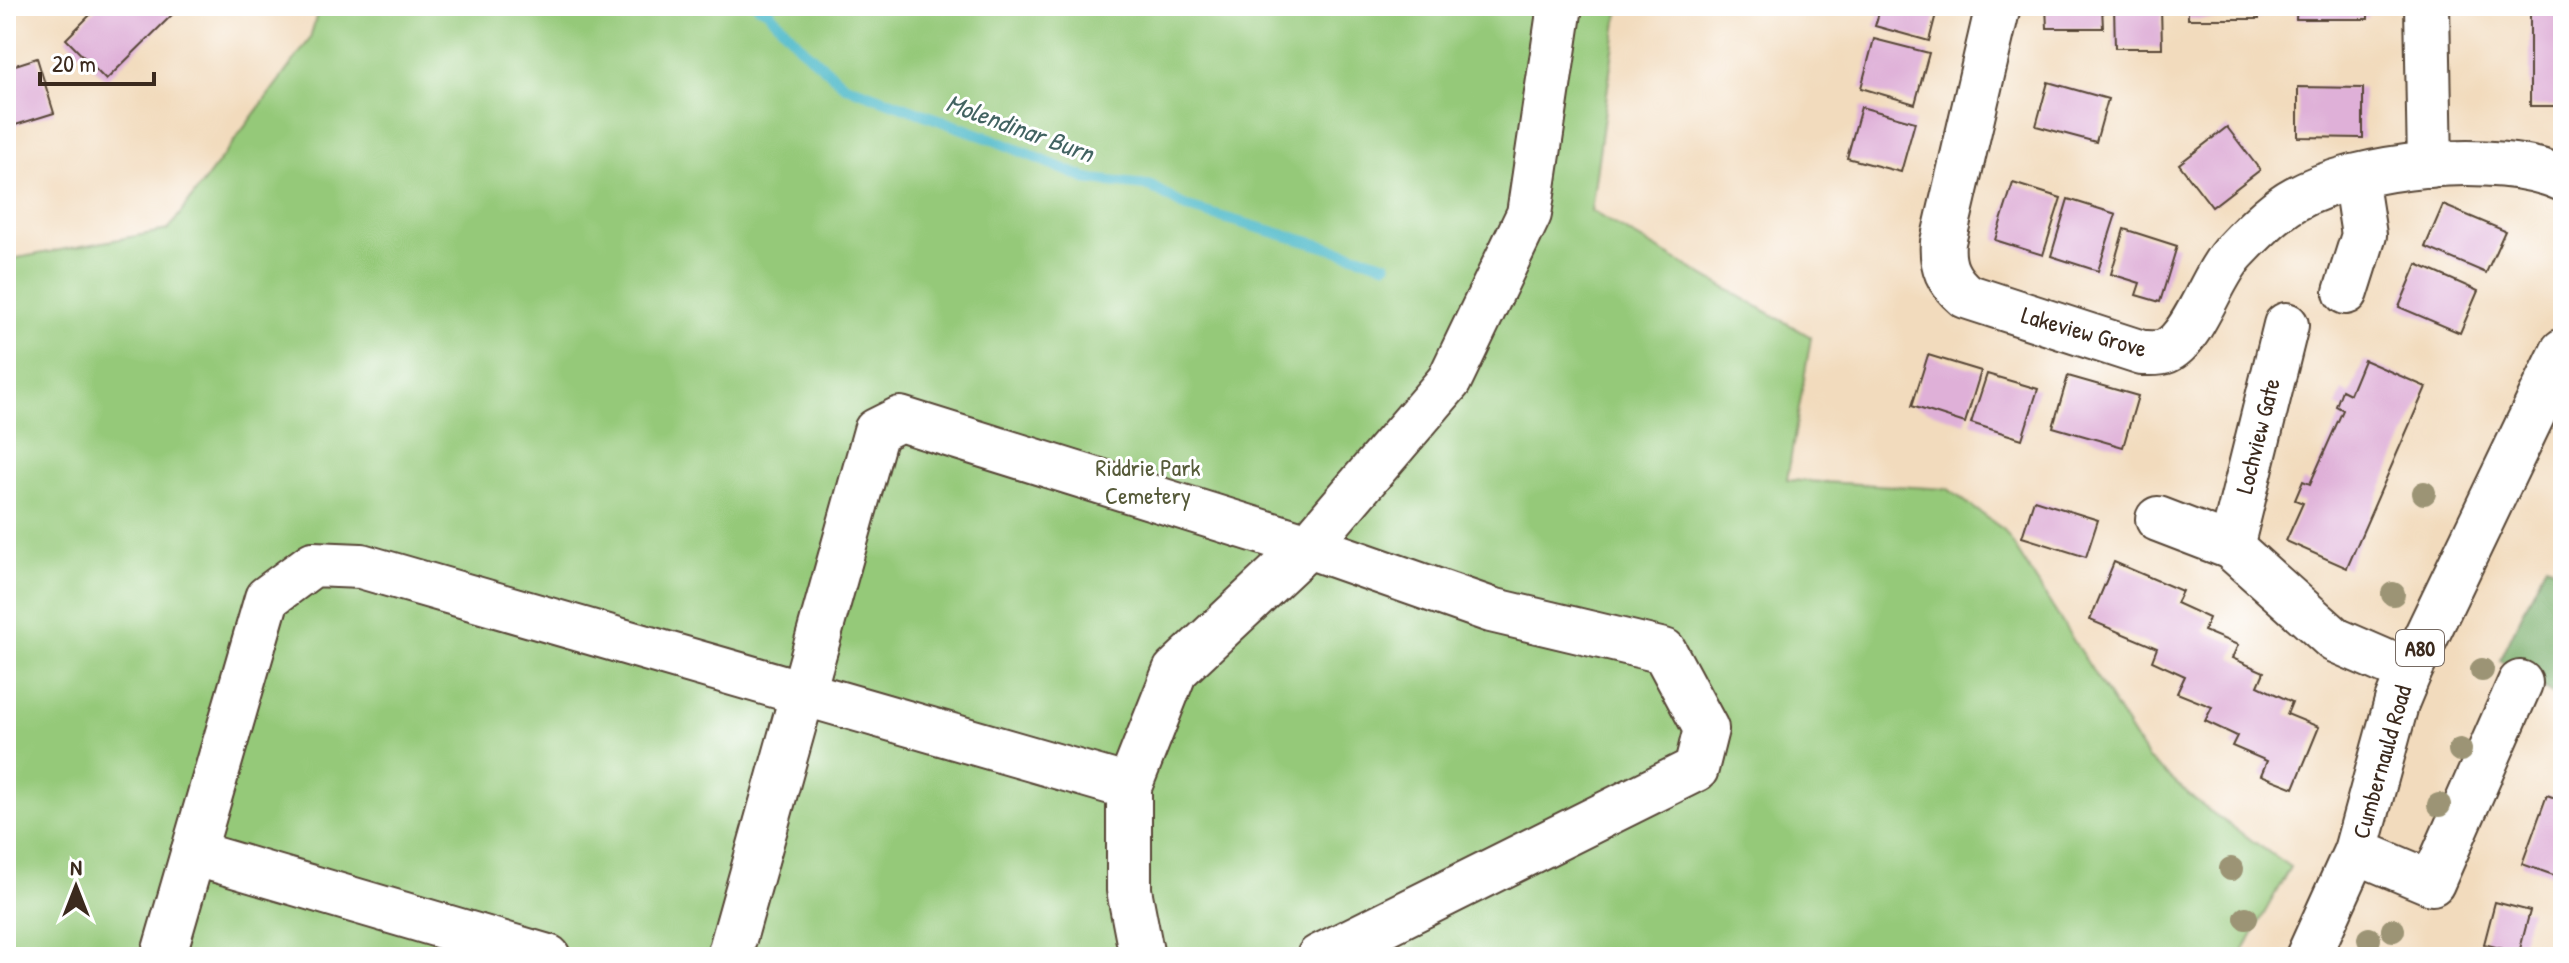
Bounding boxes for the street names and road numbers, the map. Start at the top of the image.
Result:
street label: Lakeview Grove [2018,298,2151,364]
street label: Lochview Gate [2227,374,2287,497]
road number: A80 [2396,630,2444,666]
street label: Cumbernauld Road [2344,681,2418,842]

